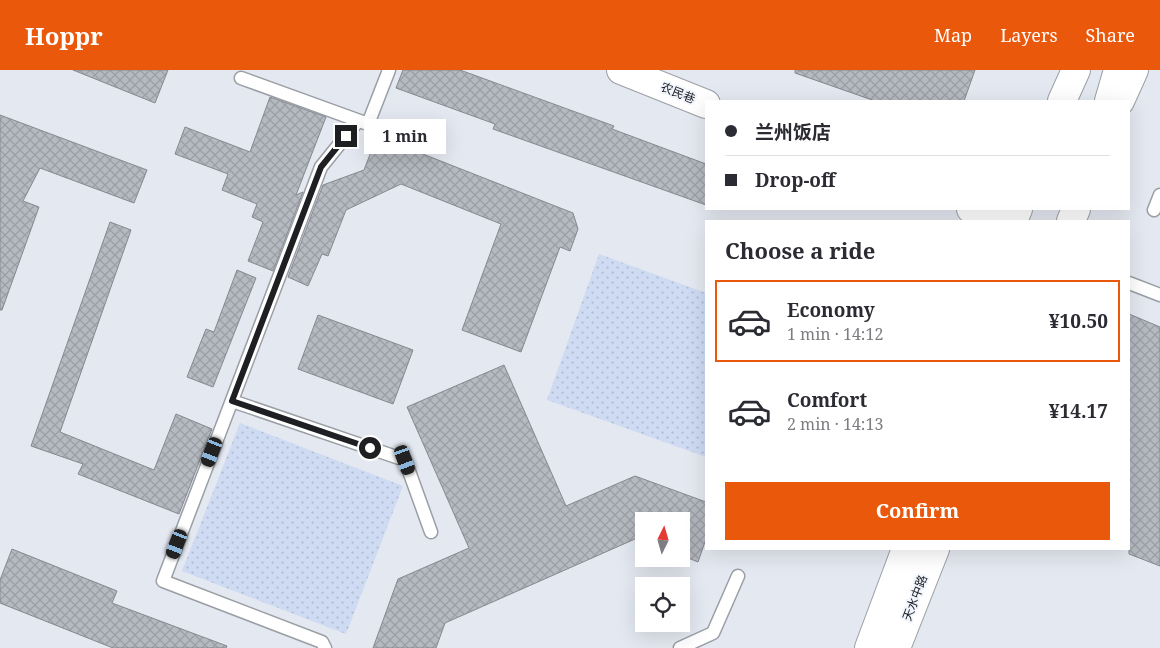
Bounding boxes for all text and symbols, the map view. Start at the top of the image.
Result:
text: Hoppr [25,19,103,52]
text: Map [934,23,972,47]
text: Layers [1000,23,1058,47]
text: Share [1086,23,1135,47]
street label: 农民巷 [658,78,698,107]
callout: 1 min [364,118,446,154]
text: 兰州饭店 [755,119,831,145]
route end [335,125,357,147]
text: 1 min [382,125,428,147]
text: Drop-off [755,167,835,193]
text: Choose a ride [725,235,875,265]
text: Economy [787,297,875,323]
icon: car [727,299,772,344]
text: ¥10.50 [1049,308,1108,334]
text: 1 min · 14:12 [787,323,883,345]
text: Comfort [787,387,867,413]
icon: car [727,389,772,434]
text: ¥14.17 [1049,398,1108,424]
text: 2 min · 14:13 [787,413,883,435]
car [199,435,224,469]
route start [359,437,381,459]
car [392,443,417,477]
button: Confirm [725,482,1110,540]
north arrow [635,512,690,568]
map controls [635,512,690,632]
car [164,527,189,561]
street label: 天水中路 [898,572,931,623]
button: locate [635,577,690,632]

